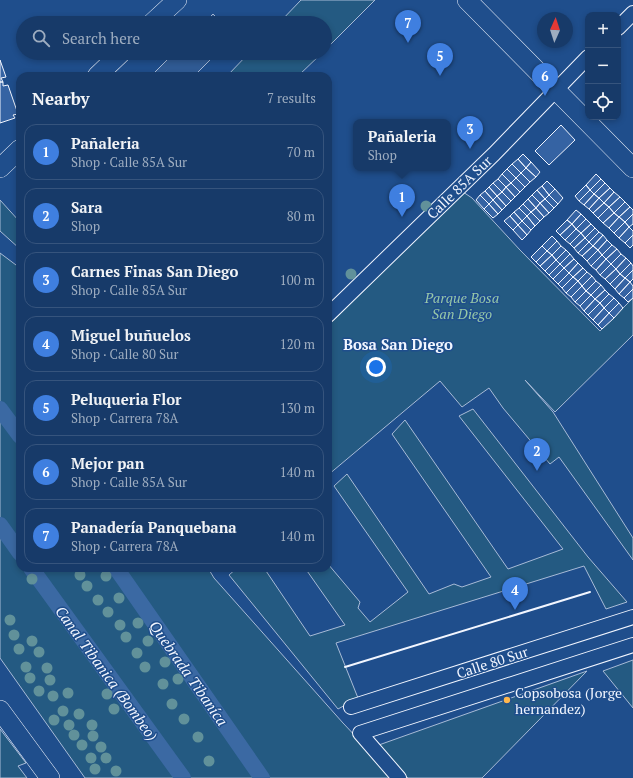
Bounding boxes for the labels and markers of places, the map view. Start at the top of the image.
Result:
pin: 7 [395,10,421,43]
pin: 5 [427,43,453,76]
pin: 6 [532,63,558,96]
pin: 3 [457,116,483,149]
pin: 1 [389,184,415,217]
pin: 2 [524,438,550,471]
pin: 4 [502,577,528,610]
place label: Copsobosa (Jorge hernandez) [515,683,622,718]
marker: Copsobosa (Jorge hernandez) [502,695,512,705]

